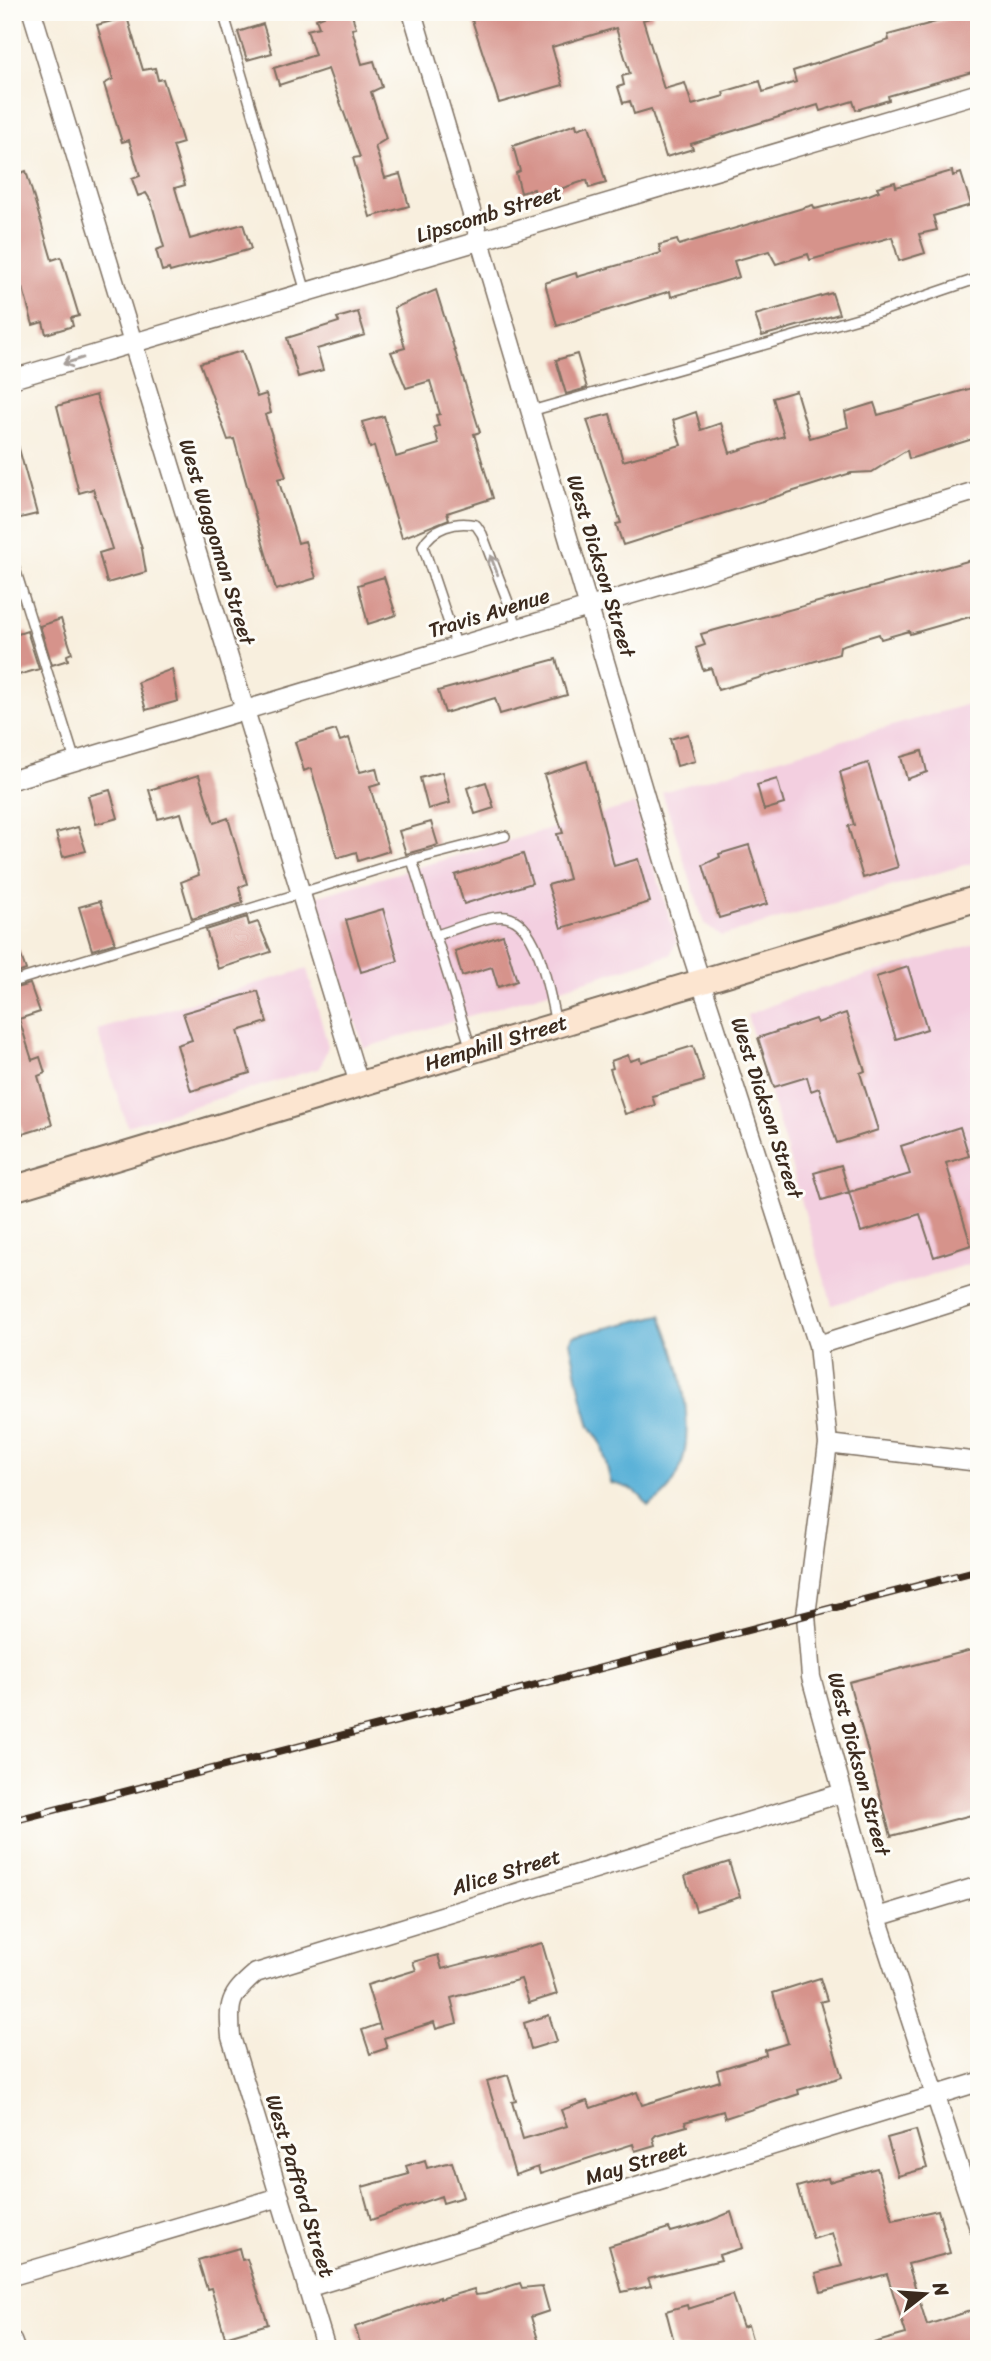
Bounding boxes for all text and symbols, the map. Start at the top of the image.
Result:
street label: Lipscomb Street [411,174,567,254]
one-way arrow [62,356,84,369]
street label: West Waggoman Street [168,434,267,651]
street label: West Dickson Street [555,470,647,663]
one-way arrow [486,554,499,576]
street label: Travis Avenue [423,576,555,650]
street label: Hemphill Street [420,1003,572,1083]
street label: West Dickson Street [720,1012,815,1205]
street label: West Dickson Street [816,1668,902,1862]
street label: Alice Street [446,1837,565,1907]
street label: West Pafford Street [254,2090,346,2282]
street label: May Street [580,2129,692,2197]
north arrow [890,2260,960,2330]
text: N [923,2277,959,2301]

